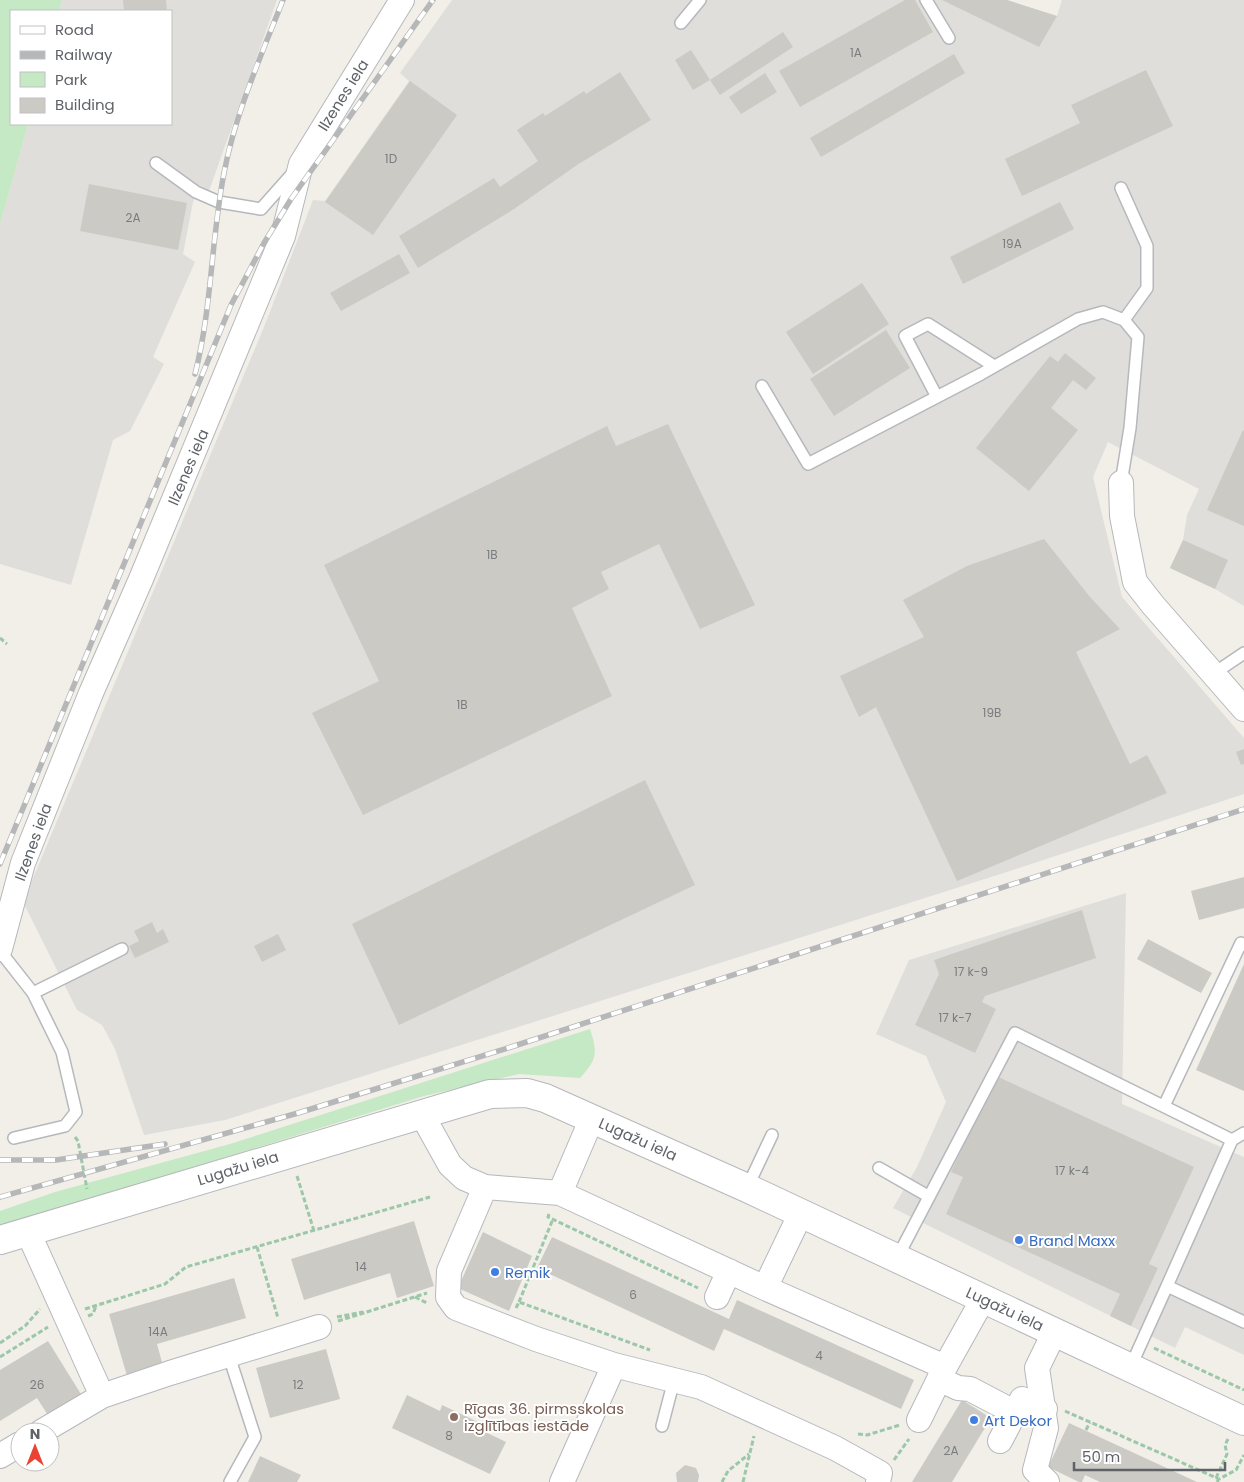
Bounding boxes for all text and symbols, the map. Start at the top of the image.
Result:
legend [10,10,172,125]
text: Road [55,19,94,40]
text: Railway [55,44,113,65]
house number: 1A [850,44,862,61]
street label: Ilzenes iela [313,55,373,135]
text: Park [55,69,87,90]
text: Building [55,94,115,115]
house number: 1D [385,150,397,167]
house number: 2A [126,209,141,226]
house number: 19A [1002,235,1022,252]
street label: Ilzenes iela [162,426,214,508]
house number: 1B [486,546,498,563]
house number: 1B [456,696,468,713]
house number: 19B [983,704,1001,721]
street label: Ilzenes iela [9,800,57,884]
house number: 17 k-9 [954,963,988,980]
house number: 17 k-7 [939,1009,972,1026]
street label: Lugažu iela [596,1112,680,1166]
street label: Lugažu iela [195,1146,281,1190]
house number: 17 k-4 [1055,1162,1089,1179]
place label: Brand Maxx [1029,1230,1115,1251]
marker: Brand Maxx [1013,1234,1025,1246]
house number: 14 [355,1258,367,1275]
place label: Remik [505,1262,551,1283]
marker: Remik [489,1266,501,1278]
street label: Lugažu iela [963,1282,1047,1336]
house number: 6 [629,1286,637,1303]
house number: 14A [148,1323,168,1340]
house number: 4 [815,1347,823,1364]
house number: 26 [30,1376,44,1393]
house number: 12 [293,1376,303,1393]
place label: Rīgas 36. pirmsskolas izglītības iestāde [464,1398,624,1436]
place label: Art Dekor [984,1410,1052,1431]
marker: Rīgas 36. pirmsskolas izglītības iestāde [448,1411,460,1423]
marker: Art Dekor [968,1414,980,1426]
north arrow [10,1422,60,1472]
text: N [30,1424,40,1444]
house number: 8 [445,1427,453,1444]
scale bar [1074,1440,1225,1472]
house number: 2A [944,1442,959,1459]
text: 50 m [1082,1446,1120,1467]

